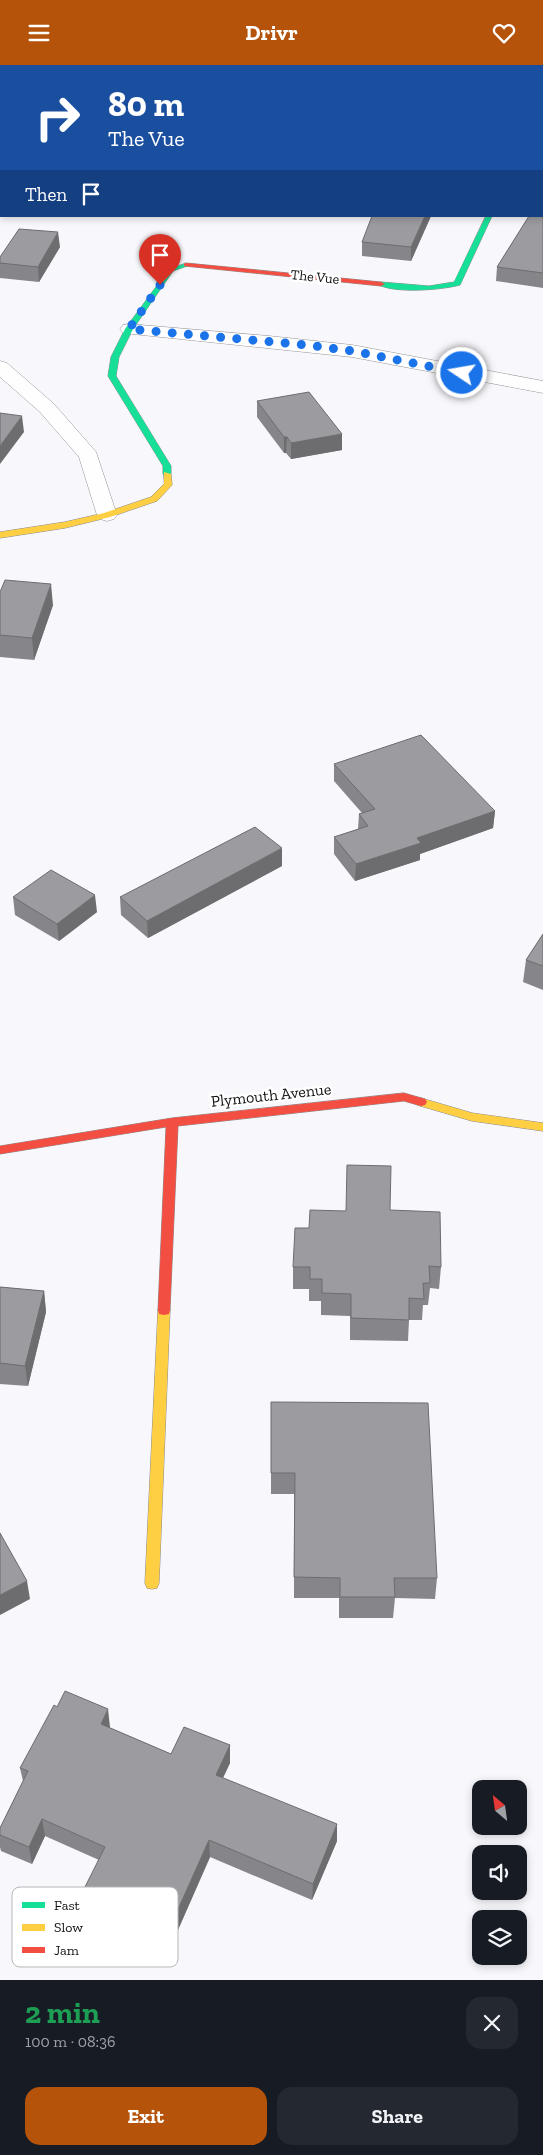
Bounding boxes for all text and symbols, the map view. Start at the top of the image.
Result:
icon: menu [25,19,53,47]
text: Drivr [245,19,298,46]
icon: heart [490,19,518,47]
text: 80 m [108,83,184,125]
icon: right [25,85,90,150]
text: The Vue [108,125,185,152]
icon: arrive [77,180,105,208]
text: Then [25,183,67,206]
pin [139,234,181,285]
icon: arrive [146,241,174,269]
street label: The Vue [290,266,341,288]
position arrow [435,346,487,398]
street label: Plymouth Avenue [210,1079,332,1111]
north arrow [472,1780,528,1835]
map controls [472,1780,527,1965]
button: sound [472,1845,527,1900]
legend [12,1887,178,1967]
text: Fast [54,1897,81,1914]
button: layers [472,1910,527,1965]
text: Slow [54,1919,83,1936]
text: Jam [54,1942,79,1959]
text: 2 min [25,1995,100,2031]
button: close [466,1997,518,2049]
text: 100 m · 08:36 [25,2032,116,2051]
button: Exit [25,2087,267,2145]
button: Share [277,2087,518,2145]

